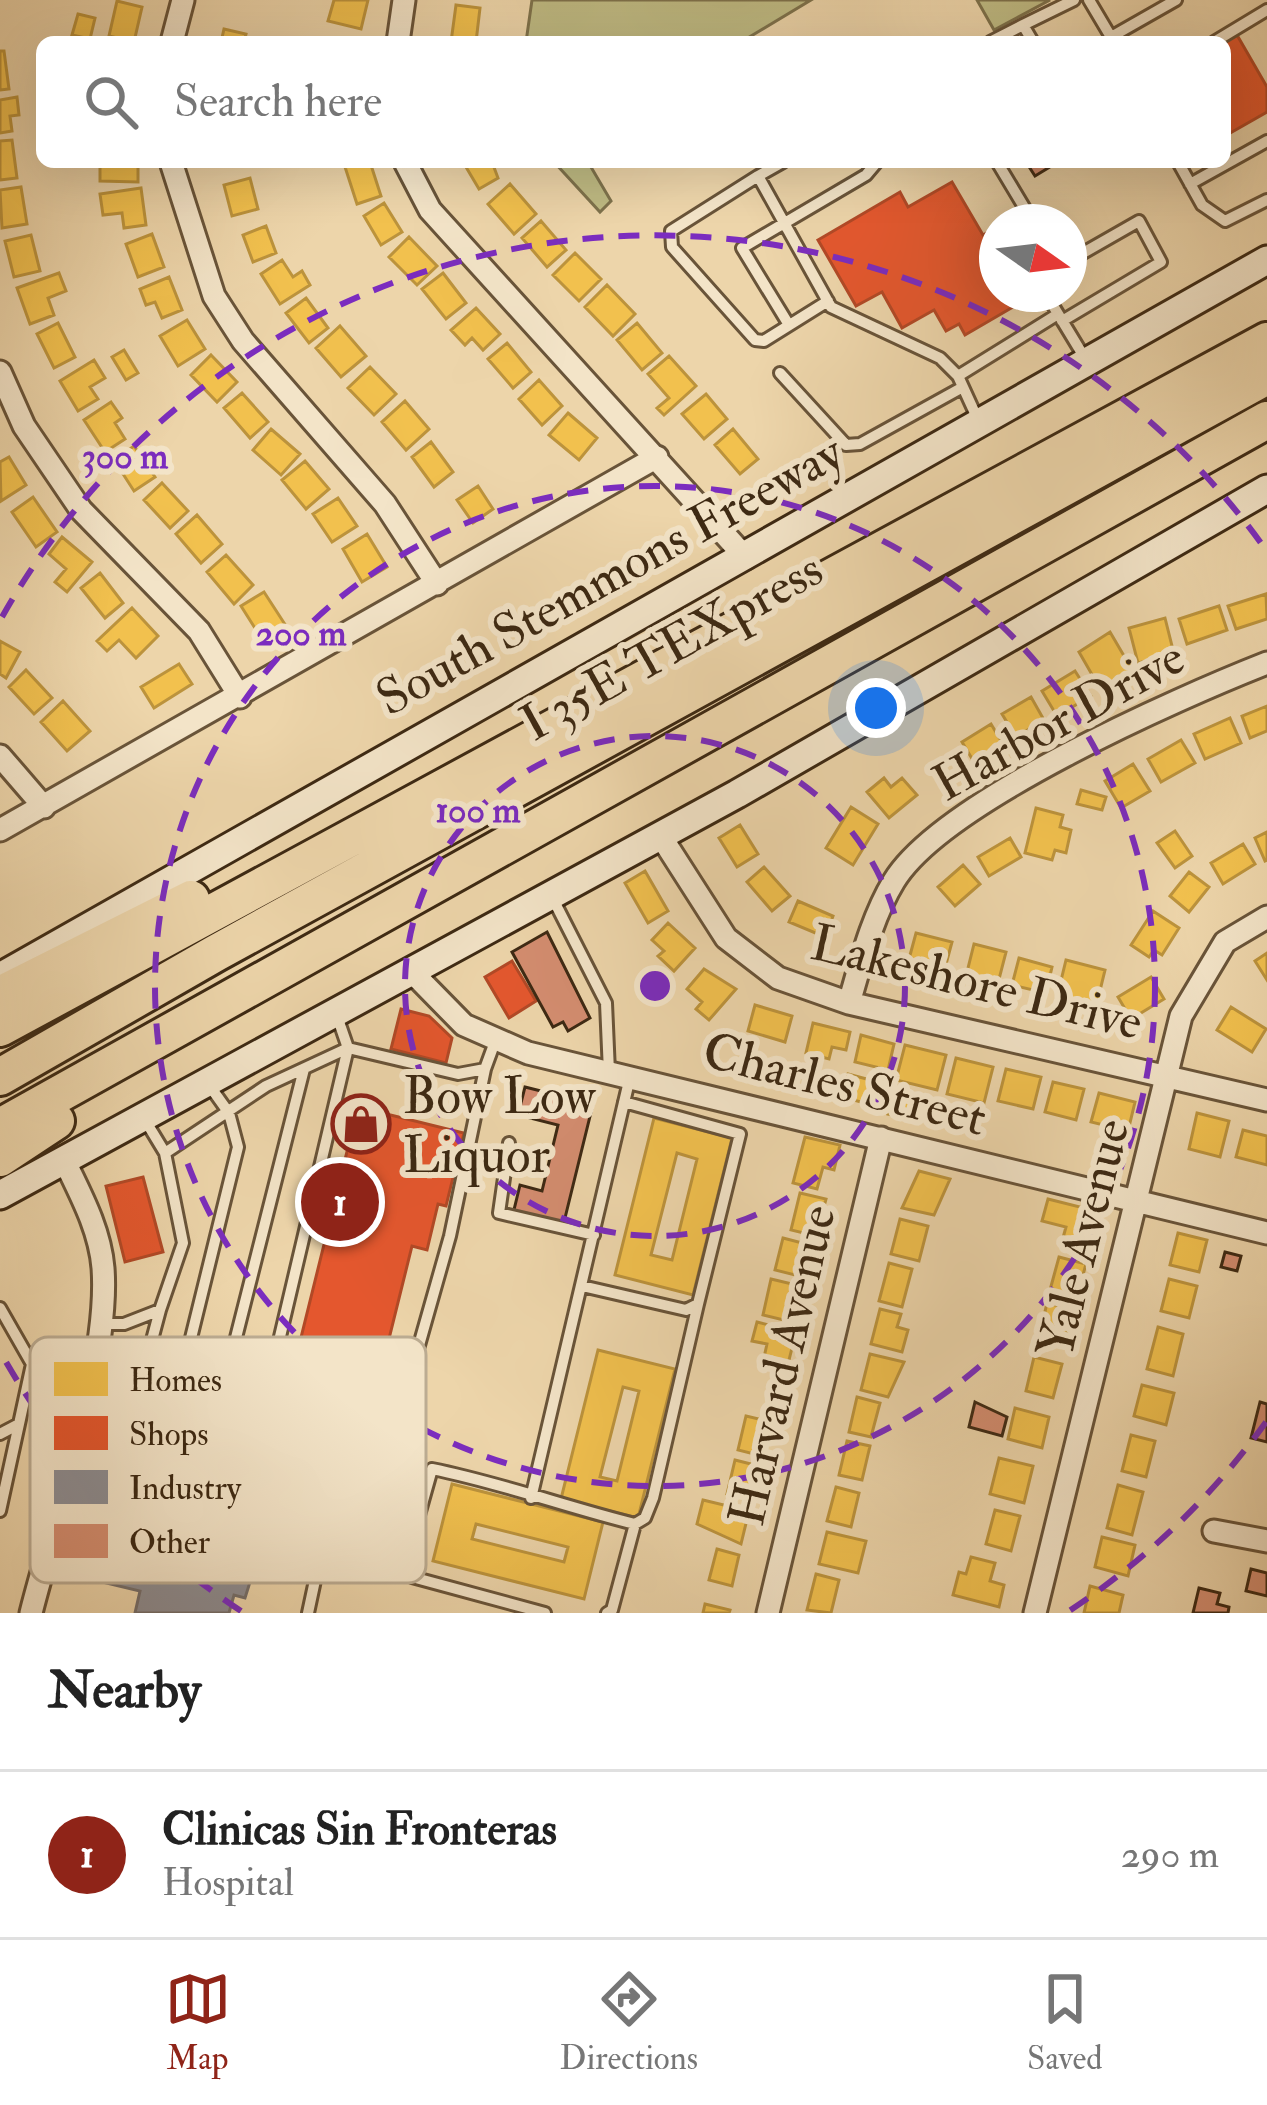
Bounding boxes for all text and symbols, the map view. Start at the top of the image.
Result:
search box [36,36,1231,168]
icon: search [78,69,144,135]
text: Search here [174,74,382,130]
north arrow [979,204,1087,312]
street label: South Stemmons Freeway [365,420,856,731]
text: 300 m [82,434,168,479]
street label: I 35E TEXpress [510,537,834,756]
text: 200 m [256,611,346,656]
street label: Harbor Drive [922,625,1196,816]
your location [846,678,906,738]
text: 100 m [435,788,521,833]
street label: Lakeshore Drive [804,911,1149,1055]
centre of rings [634,965,676,1007]
street label: Charles Street [696,1019,993,1151]
place label: Bow Low Liquor [403,1065,597,1188]
shop icon: Bow Low Liquor [330,1093,392,1155]
street label: Yale Avenue [1023,1112,1145,1365]
pin: 1 [301,1157,379,1247]
street label: Harvard Avenue [715,1199,851,1532]
legend [30,1337,426,1583]
text: Homes [129,1360,222,1401]
text: Shops [129,1414,209,1456]
text: Industry [129,1468,242,1509]
text: Other [129,1522,211,1563]
text: Nearby [48,1659,201,1723]
text: Clinicas Sin Fronteras [162,1802,557,1858]
text: 1 [80,1830,94,1879]
text: 290 m [1121,1830,1219,1879]
text: Hospital [162,1858,294,1907]
tab: Map [165,1966,231,2079]
tab: Directions [560,1966,698,2079]
tab: Saved [1027,1966,1102,2079]

